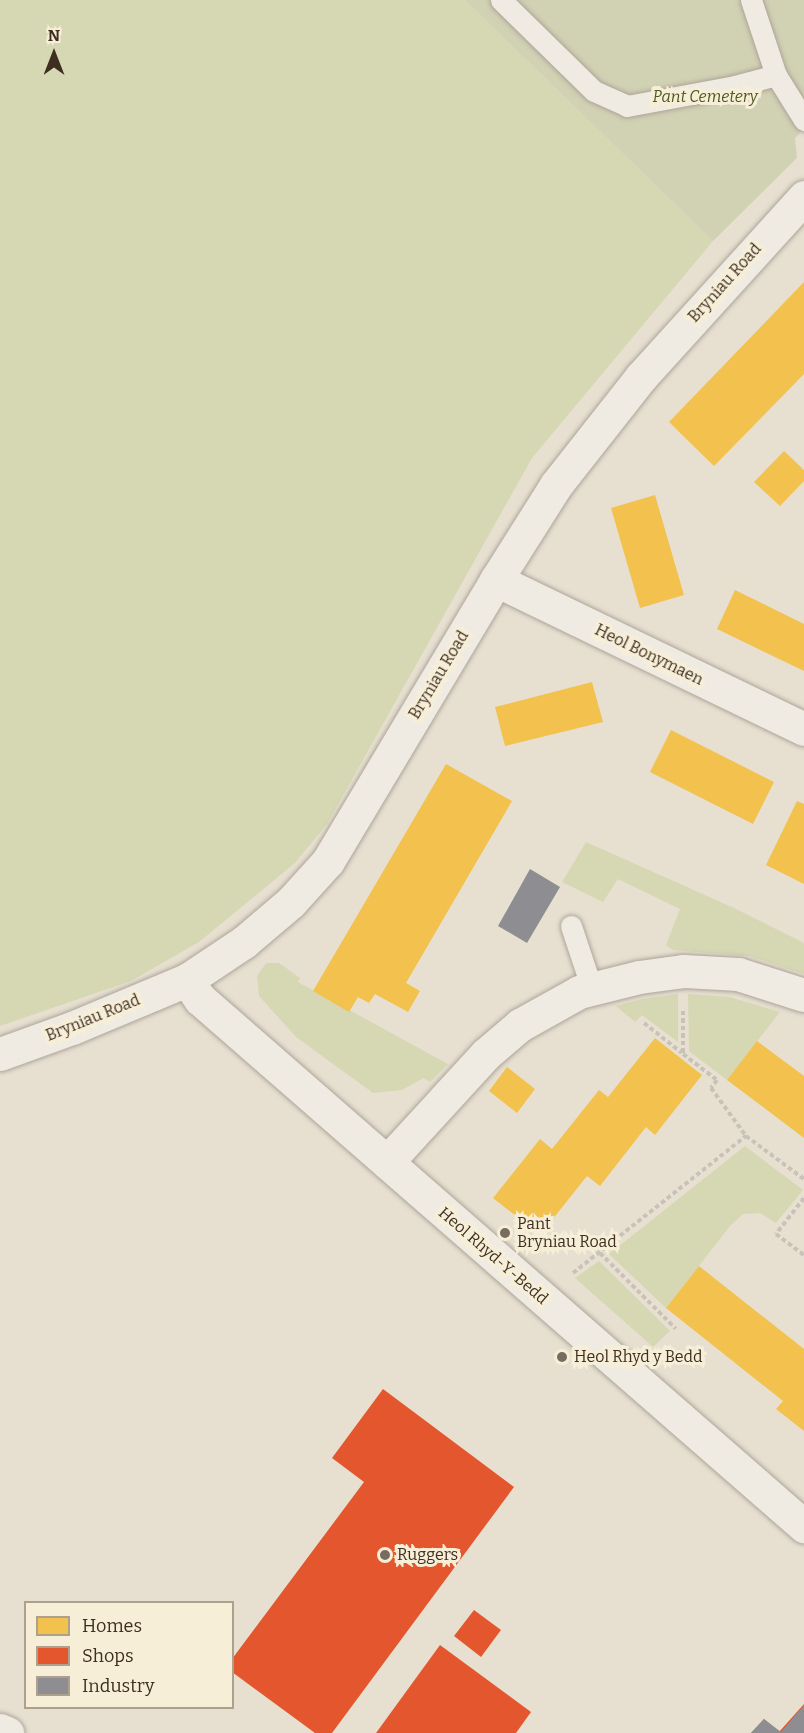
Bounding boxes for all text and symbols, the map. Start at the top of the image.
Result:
north arrow [24,24,84,84]
text: N [48,26,60,45]
park label: Pant Cemetery [652,87,758,107]
street label: Bryniau Road [684,239,766,327]
street label: Heol Bonymaen [592,620,706,690]
street label: Bryniau Road [405,627,473,723]
street label: Bryniau Road [43,990,143,1046]
street label: Heol Rhyd-Y-Bedd [434,1203,552,1309]
place label: Pant Bryniau Road [517,1214,617,1252]
marker: Pant Bryniau Road [498,1226,512,1240]
place label: Heol Rhyd y Bedd [574,1347,703,1367]
marker: Heol Rhyd y Bedd [555,1350,569,1364]
place label: Ruggers [397,1545,458,1565]
marker: Ruggers [378,1548,392,1562]
legend [24,1601,234,1709]
text: Homes [82,1615,142,1637]
text: Shops [82,1645,134,1667]
text: Industry [82,1675,154,1697]

